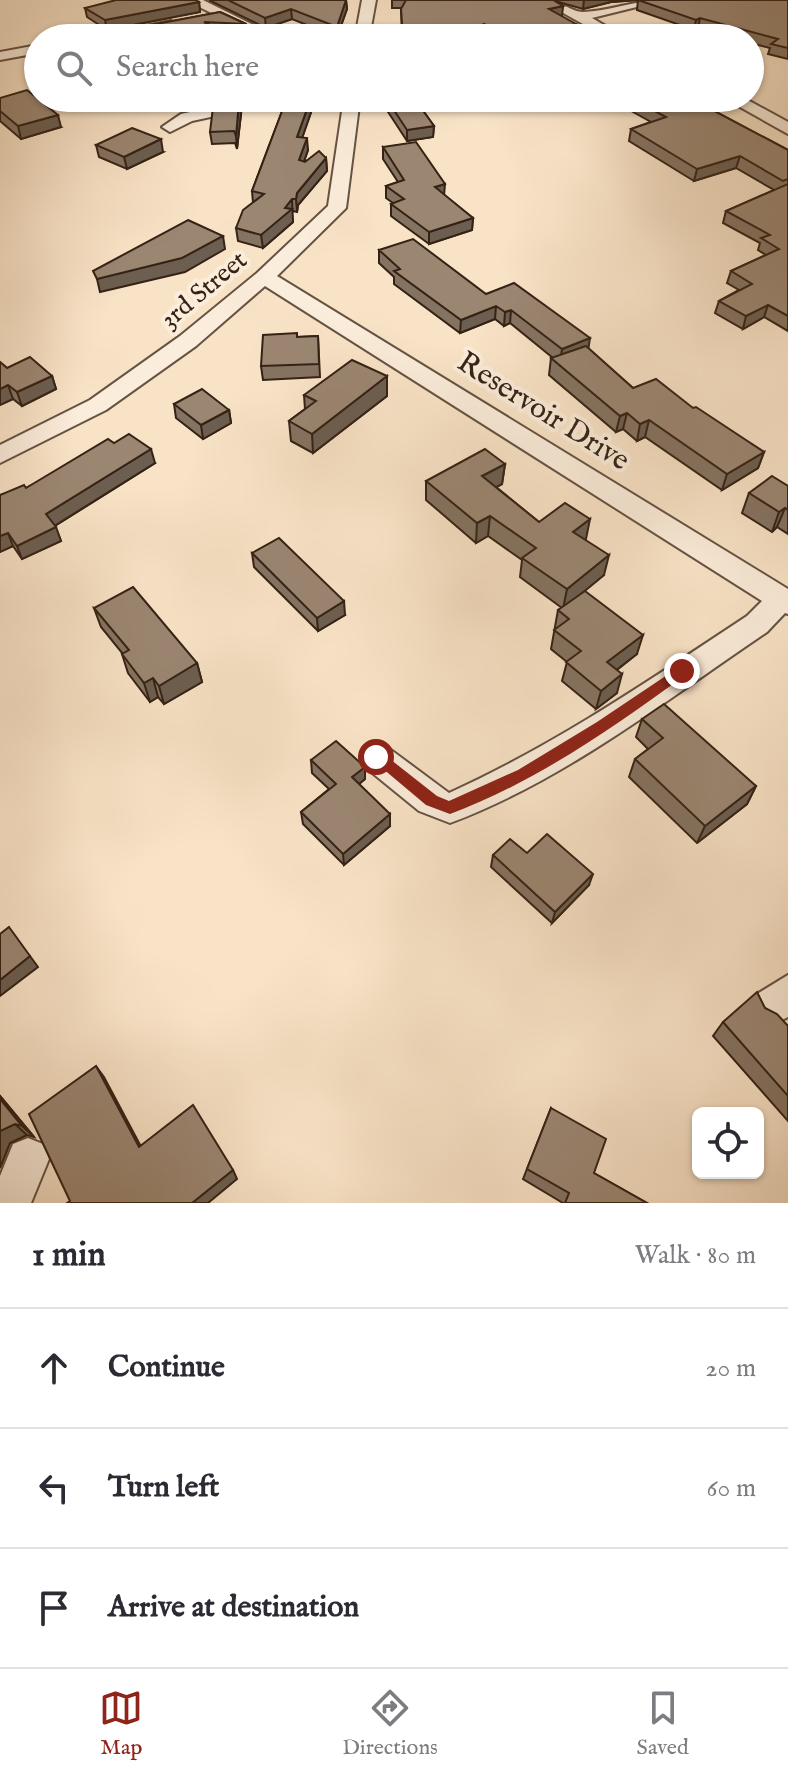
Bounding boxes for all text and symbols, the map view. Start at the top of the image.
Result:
search box [24,24,764,112]
icon: search [52,46,96,90]
text: Search here [116,49,259,87]
street label: 3rd Street [154,244,254,336]
street label: Reservoir Drive [450,344,636,480]
route end [664,653,700,689]
route start [358,739,394,775]
map controls [692,1107,764,1179]
button: locate [692,1107,764,1179]
text: 1 min [32,1234,106,1277]
text: Walk · 80 m [635,1239,756,1272]
icon: ahead [32,1346,76,1390]
text: Continue [108,1349,225,1387]
text: 20 m [705,1352,756,1385]
icon: left [32,1466,76,1510]
text: Turn left [108,1469,219,1507]
text: 60 m [707,1472,756,1505]
icon: arrive [32,1586,76,1630]
text: Arrive at destination [108,1589,359,1627]
tab: Map [99,1686,143,1762]
tab: Directions [342,1686,438,1762]
tab: Saved [637,1686,689,1762]

